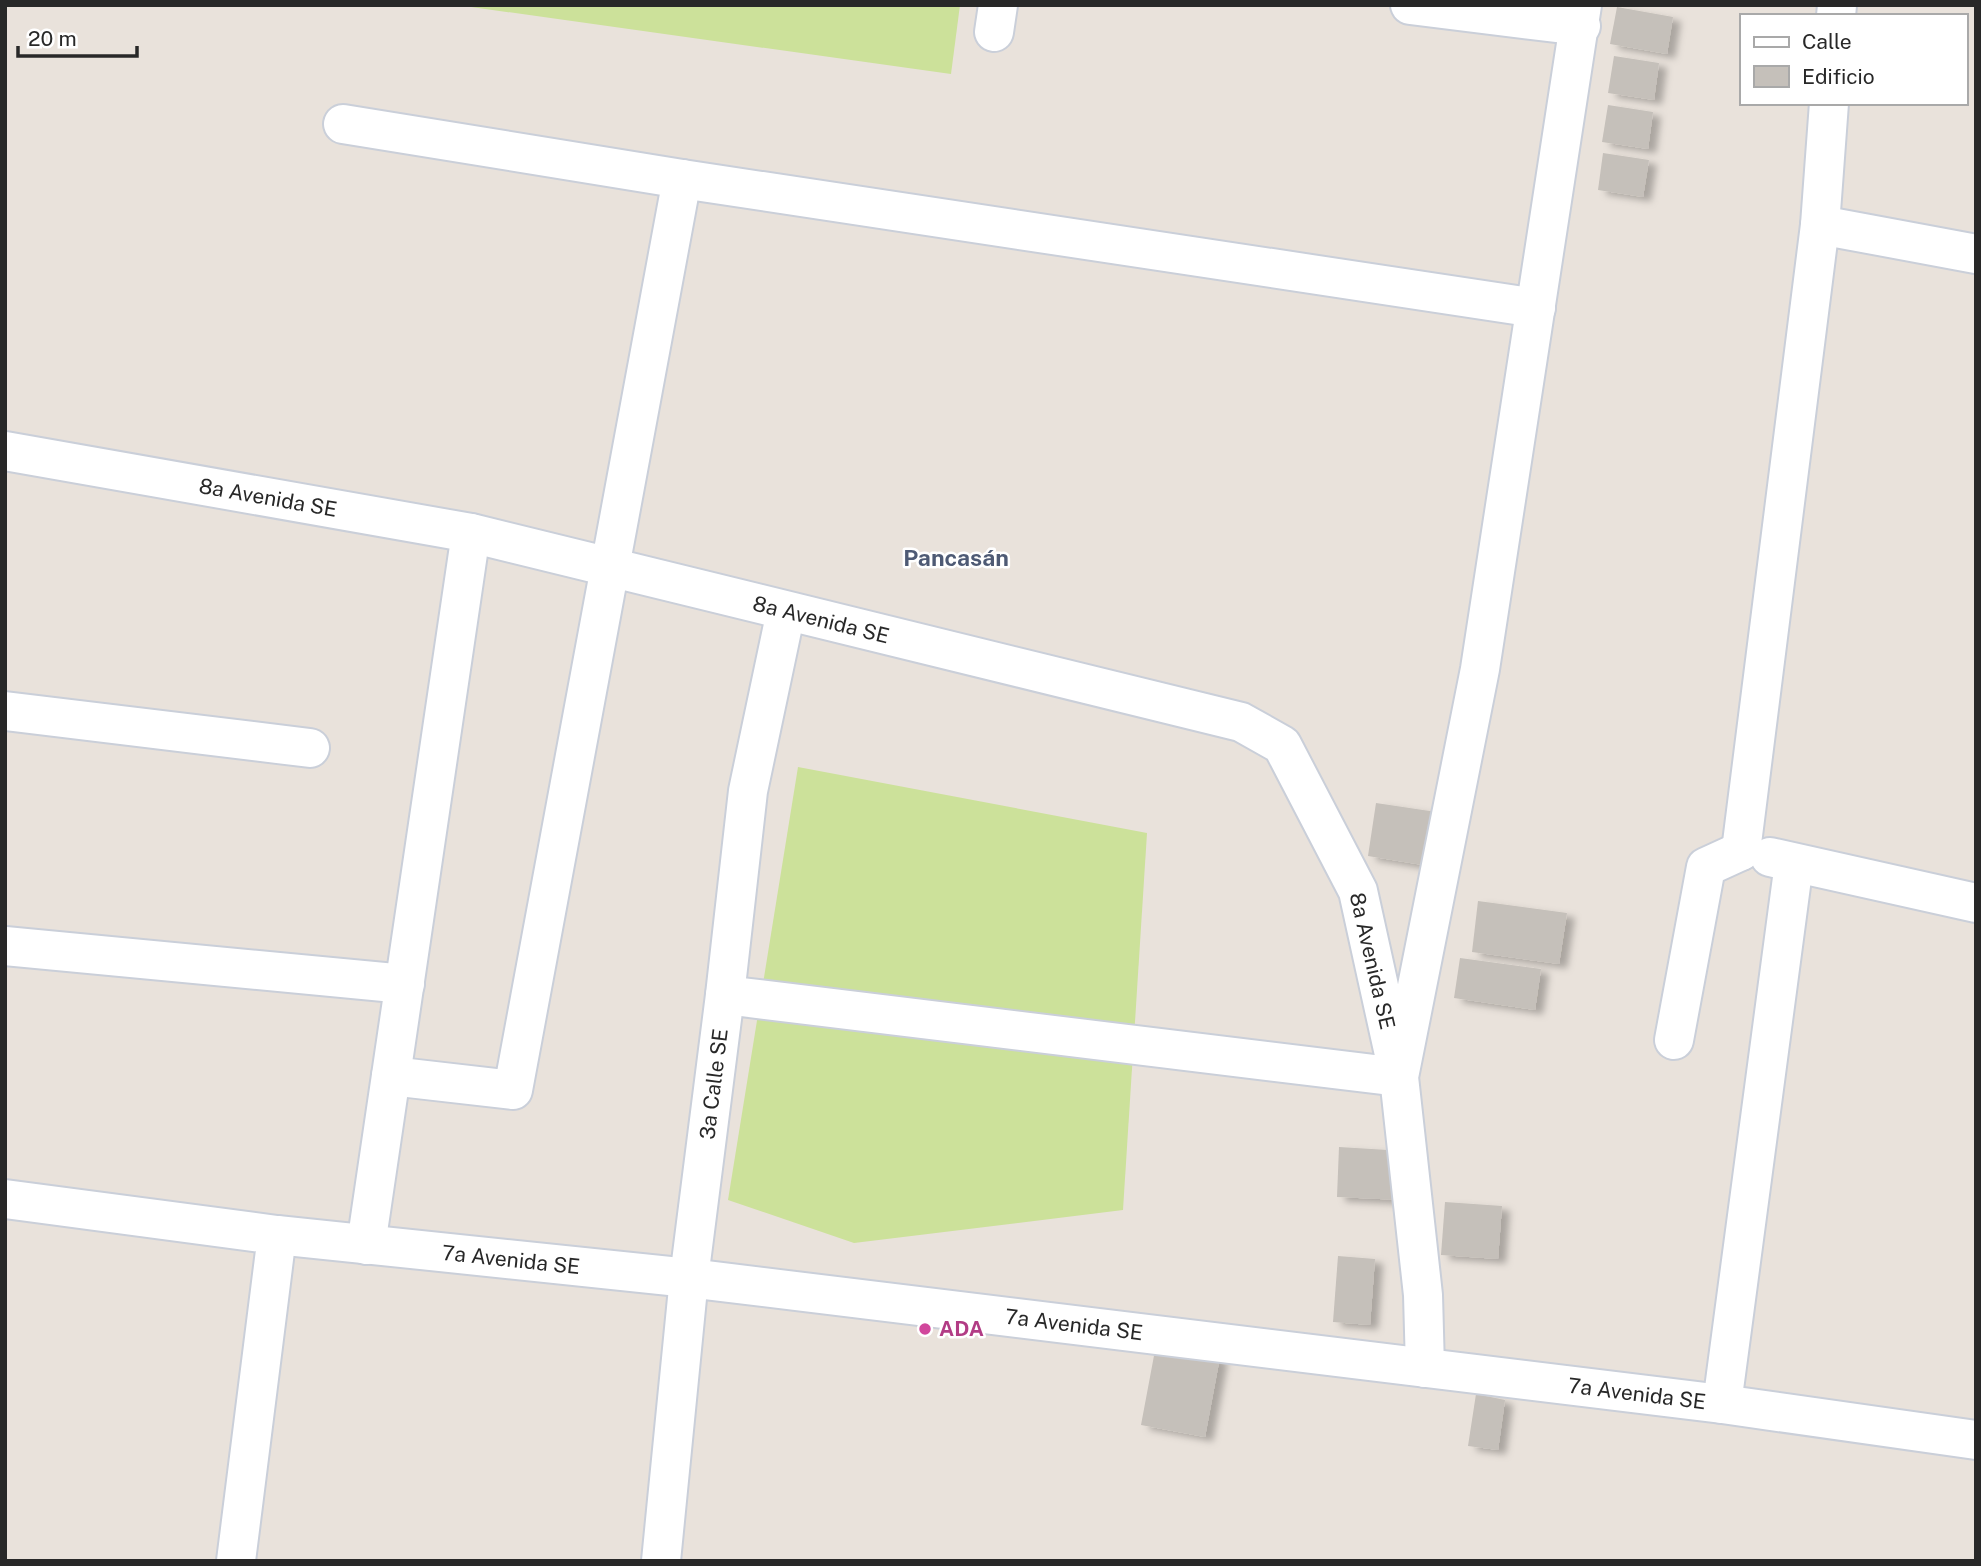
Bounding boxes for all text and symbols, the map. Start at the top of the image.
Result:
scale bar [18,14,136,58]
legend [1740,14,1967,105]
text: 20 m [28,26,77,51]
text: Calle [1802,29,1852,54]
text: Edificio [1802,64,1875,89]
street label: 8a Avenida SE [197,473,339,522]
district label: Pancasán [903,544,1009,571]
street label: 8a Avenida SE [750,590,892,649]
street label: 8a Avenida SE [1345,890,1400,1032]
street label: 3a Calle SE [694,1027,733,1141]
street label: 7a Avenida SE [441,1240,581,1279]
street label: 7a Avenida SE [1004,1304,1144,1345]
place label: ADA [939,1316,984,1341]
marker: ADA [917,1321,933,1337]
street label: 7a Avenida SE [1567,1373,1707,1414]

